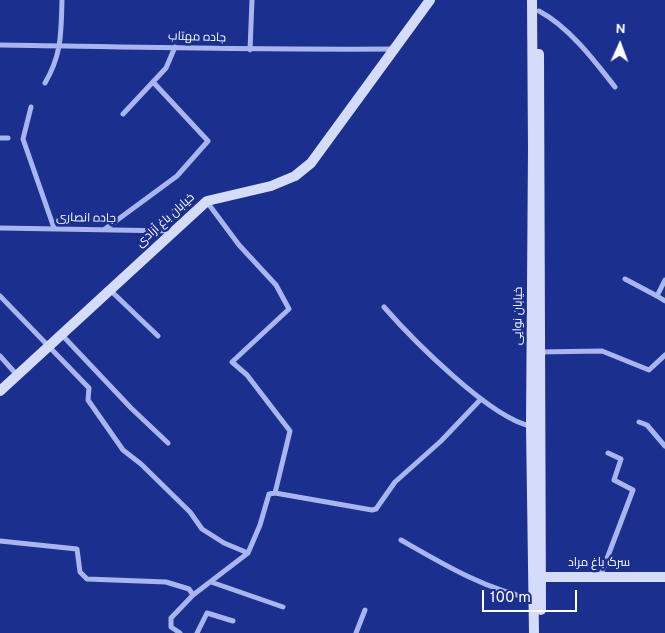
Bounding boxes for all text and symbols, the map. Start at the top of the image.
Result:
north arrow [595,20,645,70]
text: N [615,21,626,38]
street label: جاده مهتاب [168,30,226,46]
street label: خیابان باغ آزادی [134,191,198,251]
street label: جاده انصاری [56,211,116,227]
street label: خیابان نوایی [511,287,527,345]
street label: سرک باغ مراد [568,557,630,571]
scale bar [485,580,580,612]
text: 100 m [490,589,531,608]

